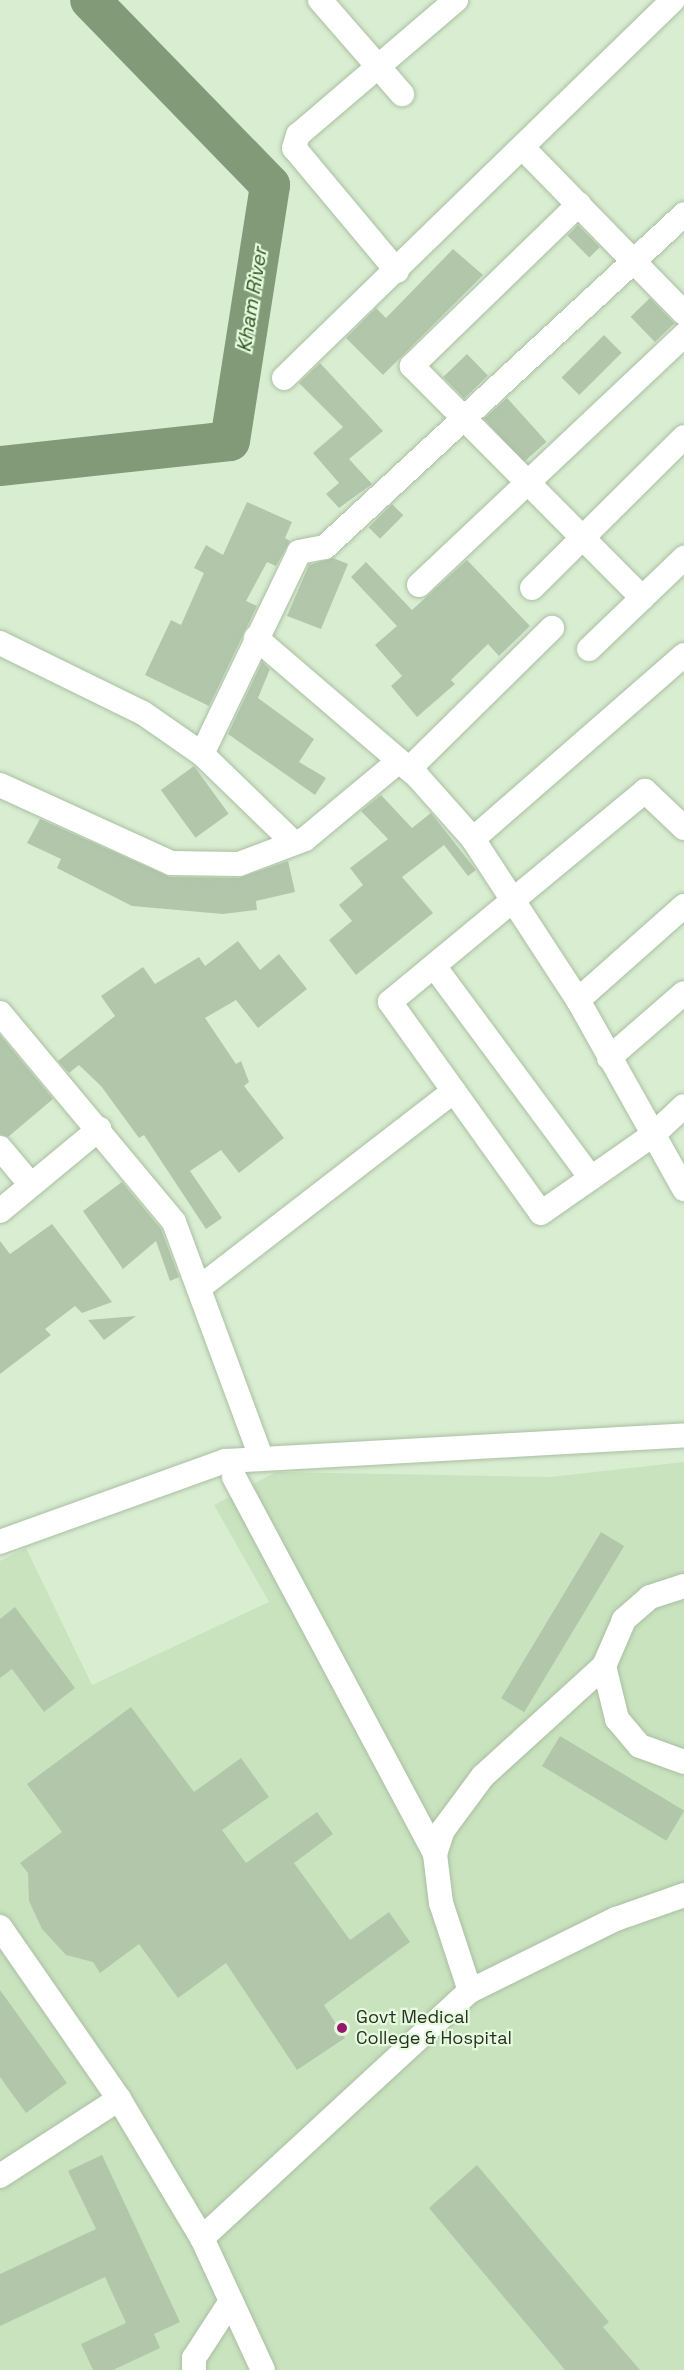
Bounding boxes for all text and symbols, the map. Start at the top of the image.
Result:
water label: Kham River [232,246,272,354]
place label: Govt Medical College & Hospital [356,2007,512,2050]
marker: Govt Medical College & Hospital [333,2019,351,2037]

